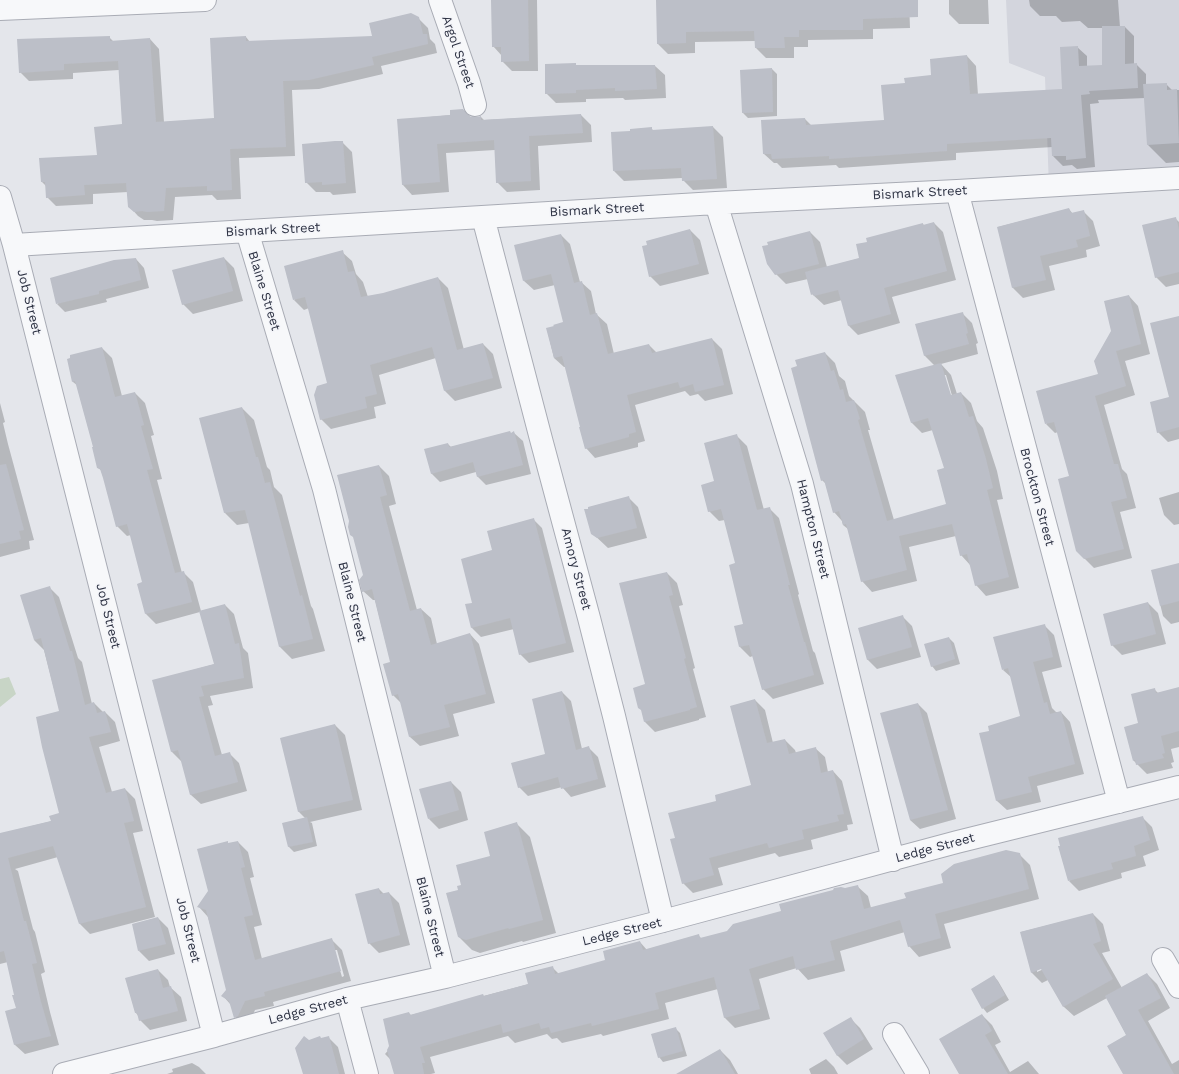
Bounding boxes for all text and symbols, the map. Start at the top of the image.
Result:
street label: Argol Street [438,14,478,90]
street label: Bismark Street [872,183,968,203]
street label: Bismark Street [549,200,645,220]
street label: Bismark Street [225,220,321,240]
street label: Blaine Street [244,249,284,333]
street label: Job Street [13,268,45,336]
street label: Brockton Street [1016,446,1058,548]
street label: Hampton Street [793,478,833,580]
street label: Amory Street [558,526,594,612]
street label: Blaine Street [334,560,370,644]
street label: Job Street [92,582,124,650]
street label: Ledge Street [894,830,976,866]
street label: Blaine Street [412,875,448,959]
street label: Job Street [172,896,204,964]
street label: Ledge Street [581,915,663,949]
street label: Ledge Street [267,992,349,1028]

